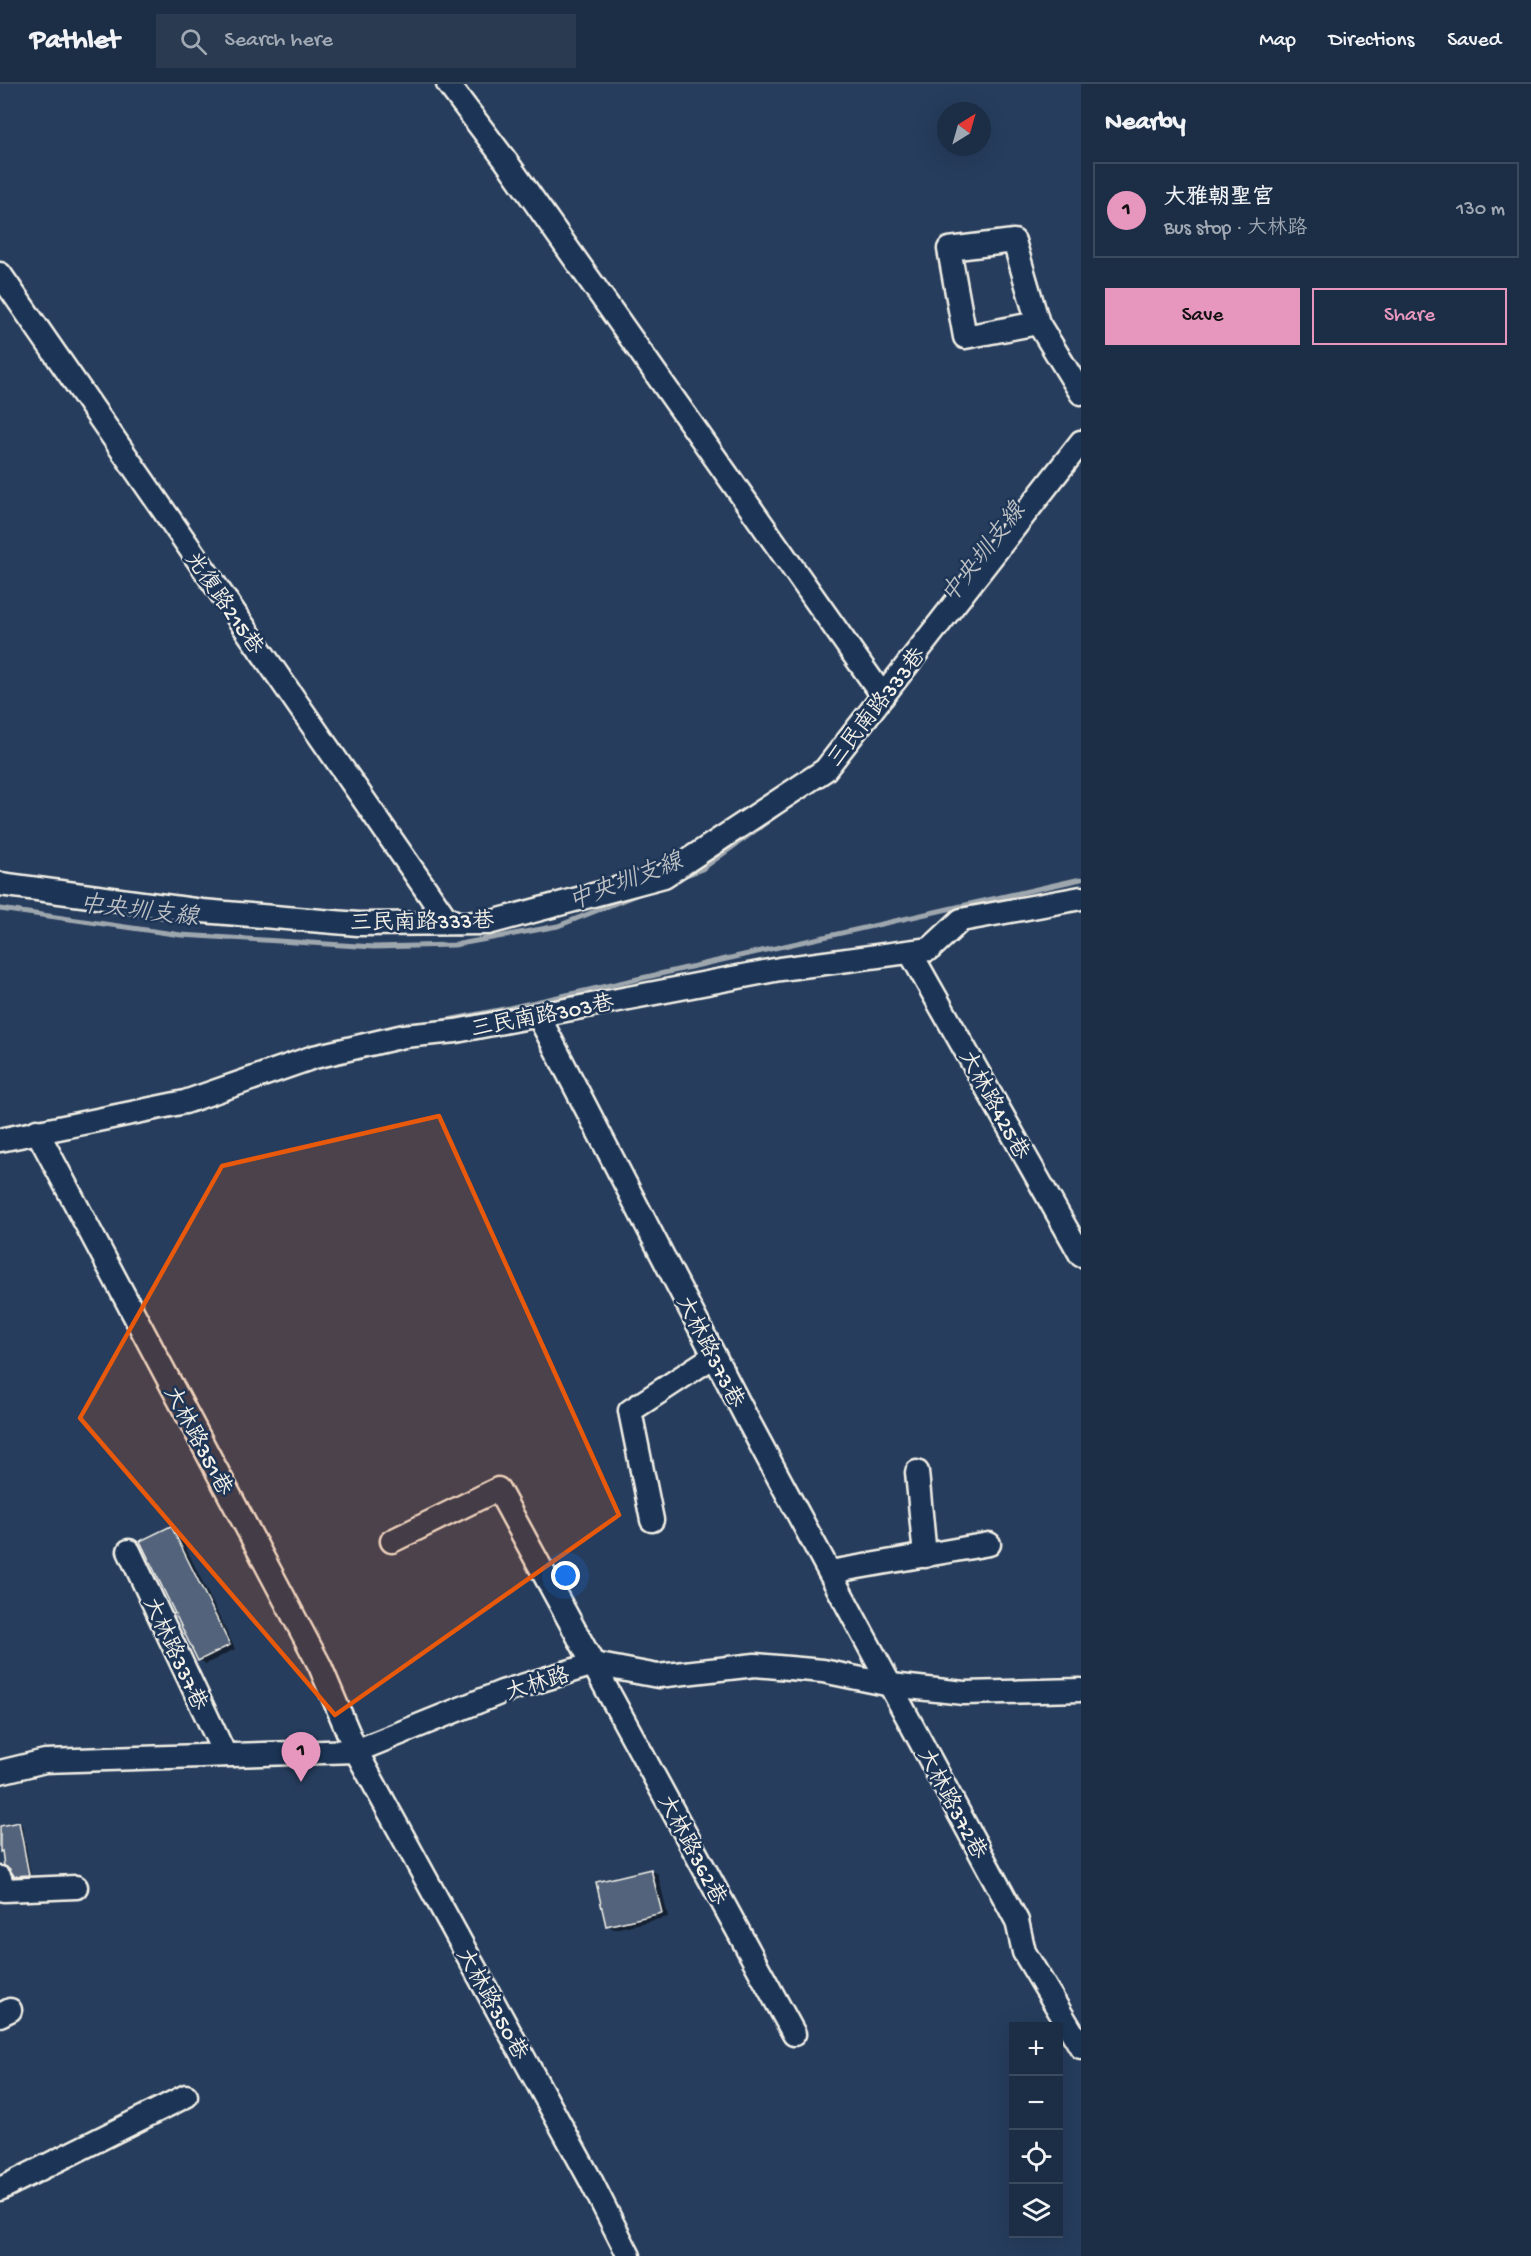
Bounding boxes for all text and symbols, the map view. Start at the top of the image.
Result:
search box [156,14,576,68]
text: Pathlet [30,25,120,58]
icon: search [177,25,210,58]
text: Search here [225,28,333,54]
text: Map [1259,29,1296,54]
text: Directions [1329,29,1414,54]
text: Saved [1447,29,1501,54]
north arrow [937,102,991,156]
text: Nearby [1105,108,1186,139]
text: 大雅朝聖宮 [1164,186,1274,212]
text: 1 [1122,199,1131,222]
text: 130 m [1456,199,1505,222]
text: Bus stop · 大林路 [1164,218,1307,241]
button: Save [1105,288,1300,345]
button: Share [1312,288,1507,345]
water label: 中央圳支線 [936,496,1034,610]
street label: 光復路215巷 [178,547,269,661]
street label: 三民南路333巷 [822,642,933,773]
water label: 中央圳支線 [565,847,689,918]
water label: 中央圳支線 [77,890,202,934]
street label: 三民南路333巷 [350,908,494,938]
street label: 三民南路303巷 [469,989,617,1045]
street label: 大林路425巷 [952,1046,1035,1165]
street label: 大林路373巷 [669,1292,750,1413]
street label: 大林路351巷 [157,1382,238,1501]
your location [551,1561,580,1590]
street label: 大林路337巷 [136,1593,213,1716]
street label: 大林路 [502,1662,574,1708]
pin: 1 [282,1732,320,1782]
street label: 大林路372巷 [910,1744,992,1865]
street label: 大林路362巷 [651,1790,732,1911]
street label: 大林路350巷 [449,1944,534,2065]
map controls [1009,2022,1063,2238]
button: + [1009,2022,1063,2076]
button: − [1009,2076,1063,2130]
button: locate [1009,2130,1063,2184]
button: layers [1009,2184,1063,2238]

